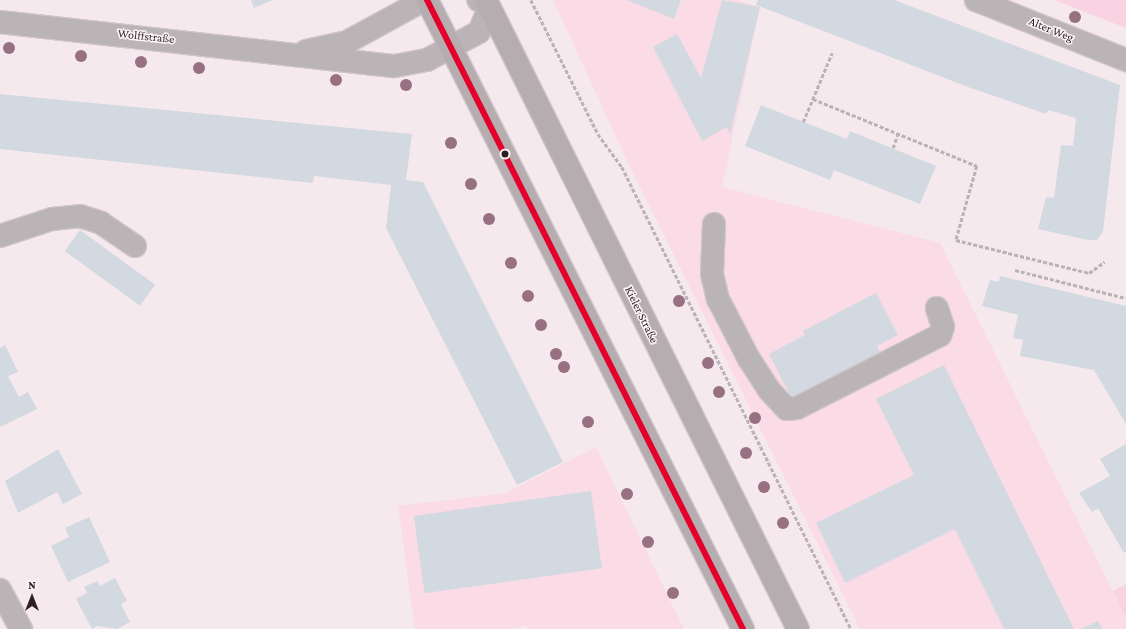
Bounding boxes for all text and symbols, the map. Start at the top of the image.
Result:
street label: Alter Weg [1026,14,1076,46]
street label: Wolffstraße [117,27,175,47]
unlabelled marker [500,149,510,159]
street label: Kieler Straße [621,284,661,346]
north arrow [12,577,52,617]
text: N [28,579,36,591]

